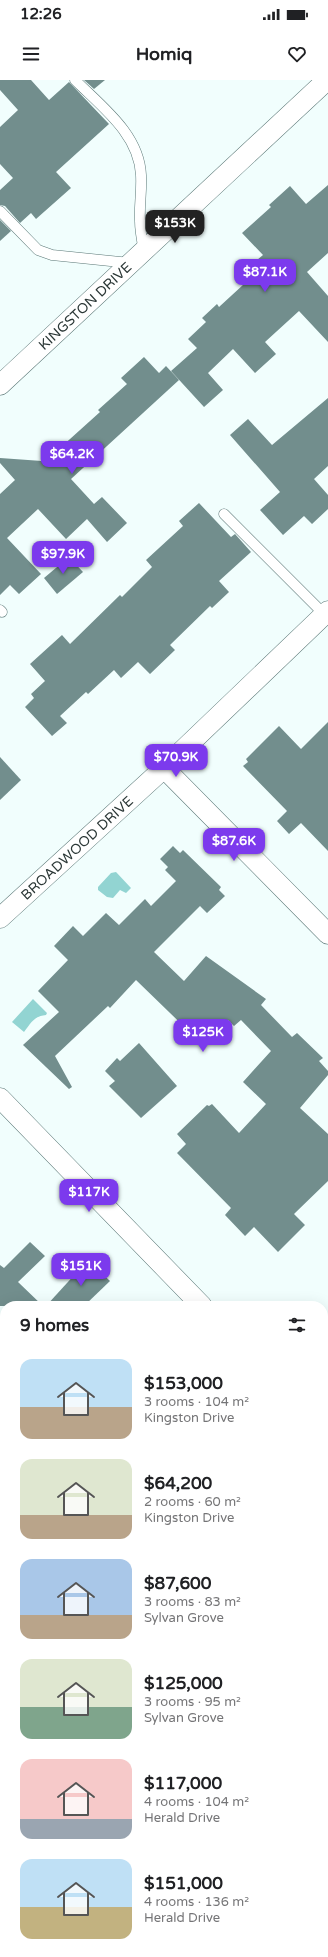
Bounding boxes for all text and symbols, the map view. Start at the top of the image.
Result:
text: 12:26 [20,5,62,23]
icon: menu [20,43,42,65]
text: Homiq [136,43,192,65]
icon: heart [286,43,308,65]
pin: $153K [147,210,203,244]
text: $153K [154,215,196,231]
street label: KINGSTON DRIVE [35,259,135,354]
pin: $87.1K [232,259,298,293]
text: $87.1K [243,264,287,280]
pin: $64.2K [39,441,105,475]
text: $64.2K [50,446,94,462]
pin: $97.9K [30,541,96,575]
text: $97.9K [41,546,85,562]
pin: $70.9K [143,744,209,778]
text: $70.9K [154,749,198,765]
street label: BROADWOOD DRIVE [17,793,137,904]
pin: $87.6K [201,828,267,862]
text: $87.6K [212,833,256,849]
pin: $125K [175,1019,231,1053]
text: $125K [182,1024,224,1040]
pin: $117K [61,1179,117,1213]
text: $117K [68,1184,110,1200]
pin: $151K [53,1253,109,1287]
text: $151K [60,1258,102,1274]
icon: filters [286,1314,308,1336]
text: 9 homes [20,1315,89,1336]
text: $153,000 [144,1373,223,1394]
icon: home [52,1375,100,1423]
text: 3 rooms · 104 m² [144,1394,249,1410]
text: Kingston Drive [144,1410,234,1426]
text: $64,200 [144,1473,212,1494]
icon: home [52,1475,100,1523]
text: 2 rooms · 60 m² [144,1494,241,1510]
text: Kingston Drive [144,1510,234,1526]
text: $87,600 [144,1573,211,1594]
icon: home [52,1575,100,1623]
text: 3 rooms · 83 m² [144,1594,241,1610]
text: Sylvan Grove [144,1610,224,1626]
text: $125,000 [144,1673,223,1694]
icon: home [52,1675,100,1723]
text: 3 rooms · 95 m² [144,1694,241,1710]
text: Sylvan Grove [144,1710,224,1726]
text: $117,000 [144,1773,222,1794]
icon: home [52,1775,100,1823]
text: 4 rooms · 104 m² [144,1794,249,1810]
text: Herald Drive [144,1810,220,1826]
text: $151,000 [144,1873,223,1894]
icon: home [52,1875,100,1923]
text: 4 rooms · 136 m² [144,1894,249,1910]
text: Herald Drive [144,1910,220,1926]

